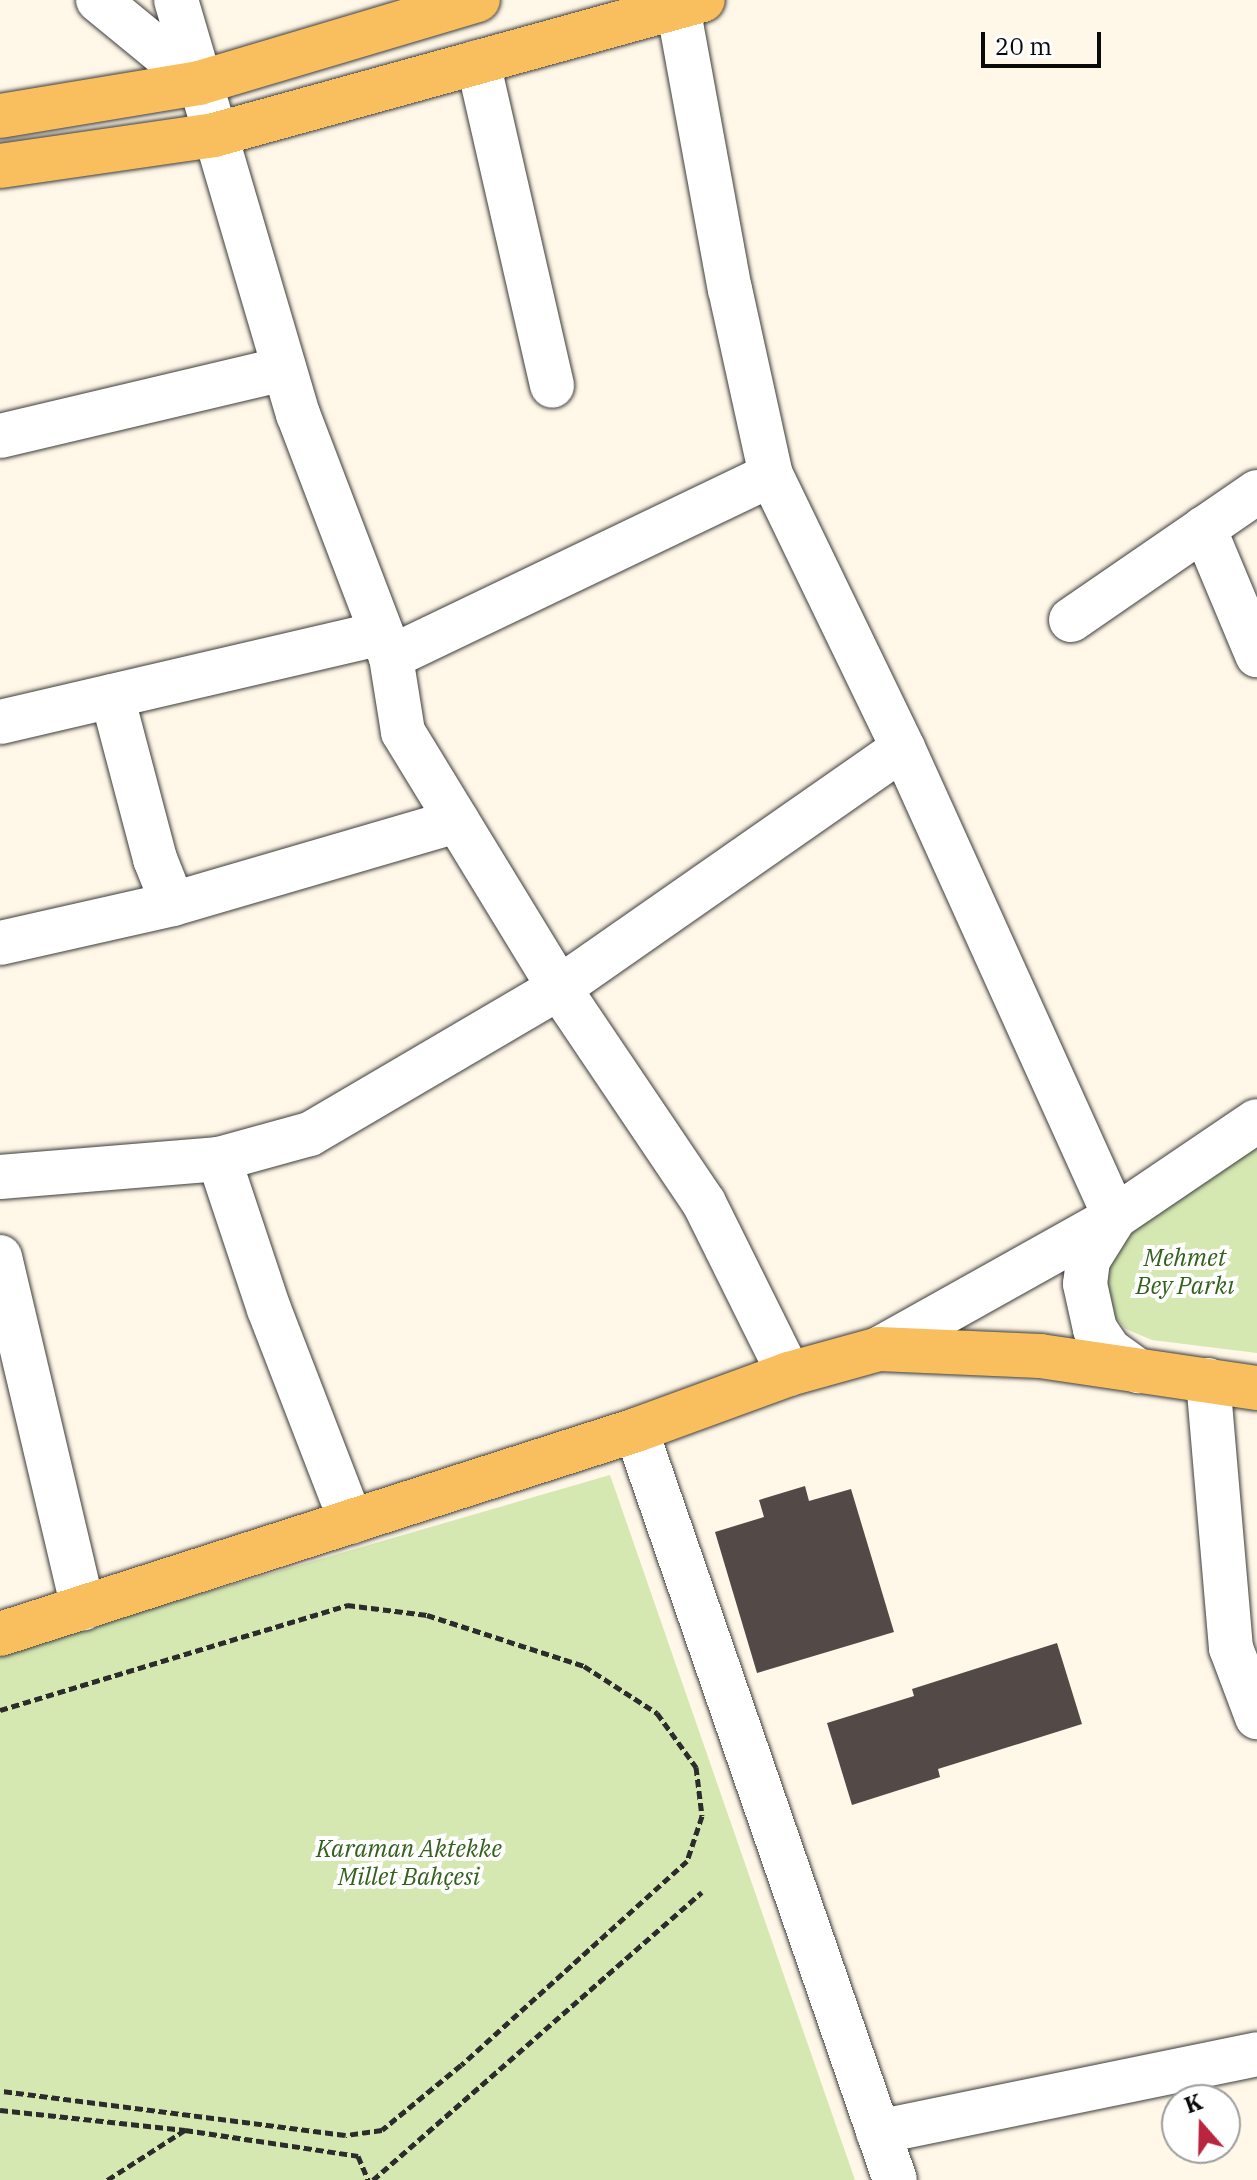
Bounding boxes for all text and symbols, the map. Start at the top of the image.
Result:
scale bar [985,16,1105,66]
text: 20 m [995,30,1052,62]
park label: Mehmet Bey Parkı [1136,1244,1234,1300]
park label: Karaman Aktekke Millet Bahçesi [316,1835,502,1891]
north arrow [1161,2084,1241,2164]
text: K [1180,2086,1206,2119]

